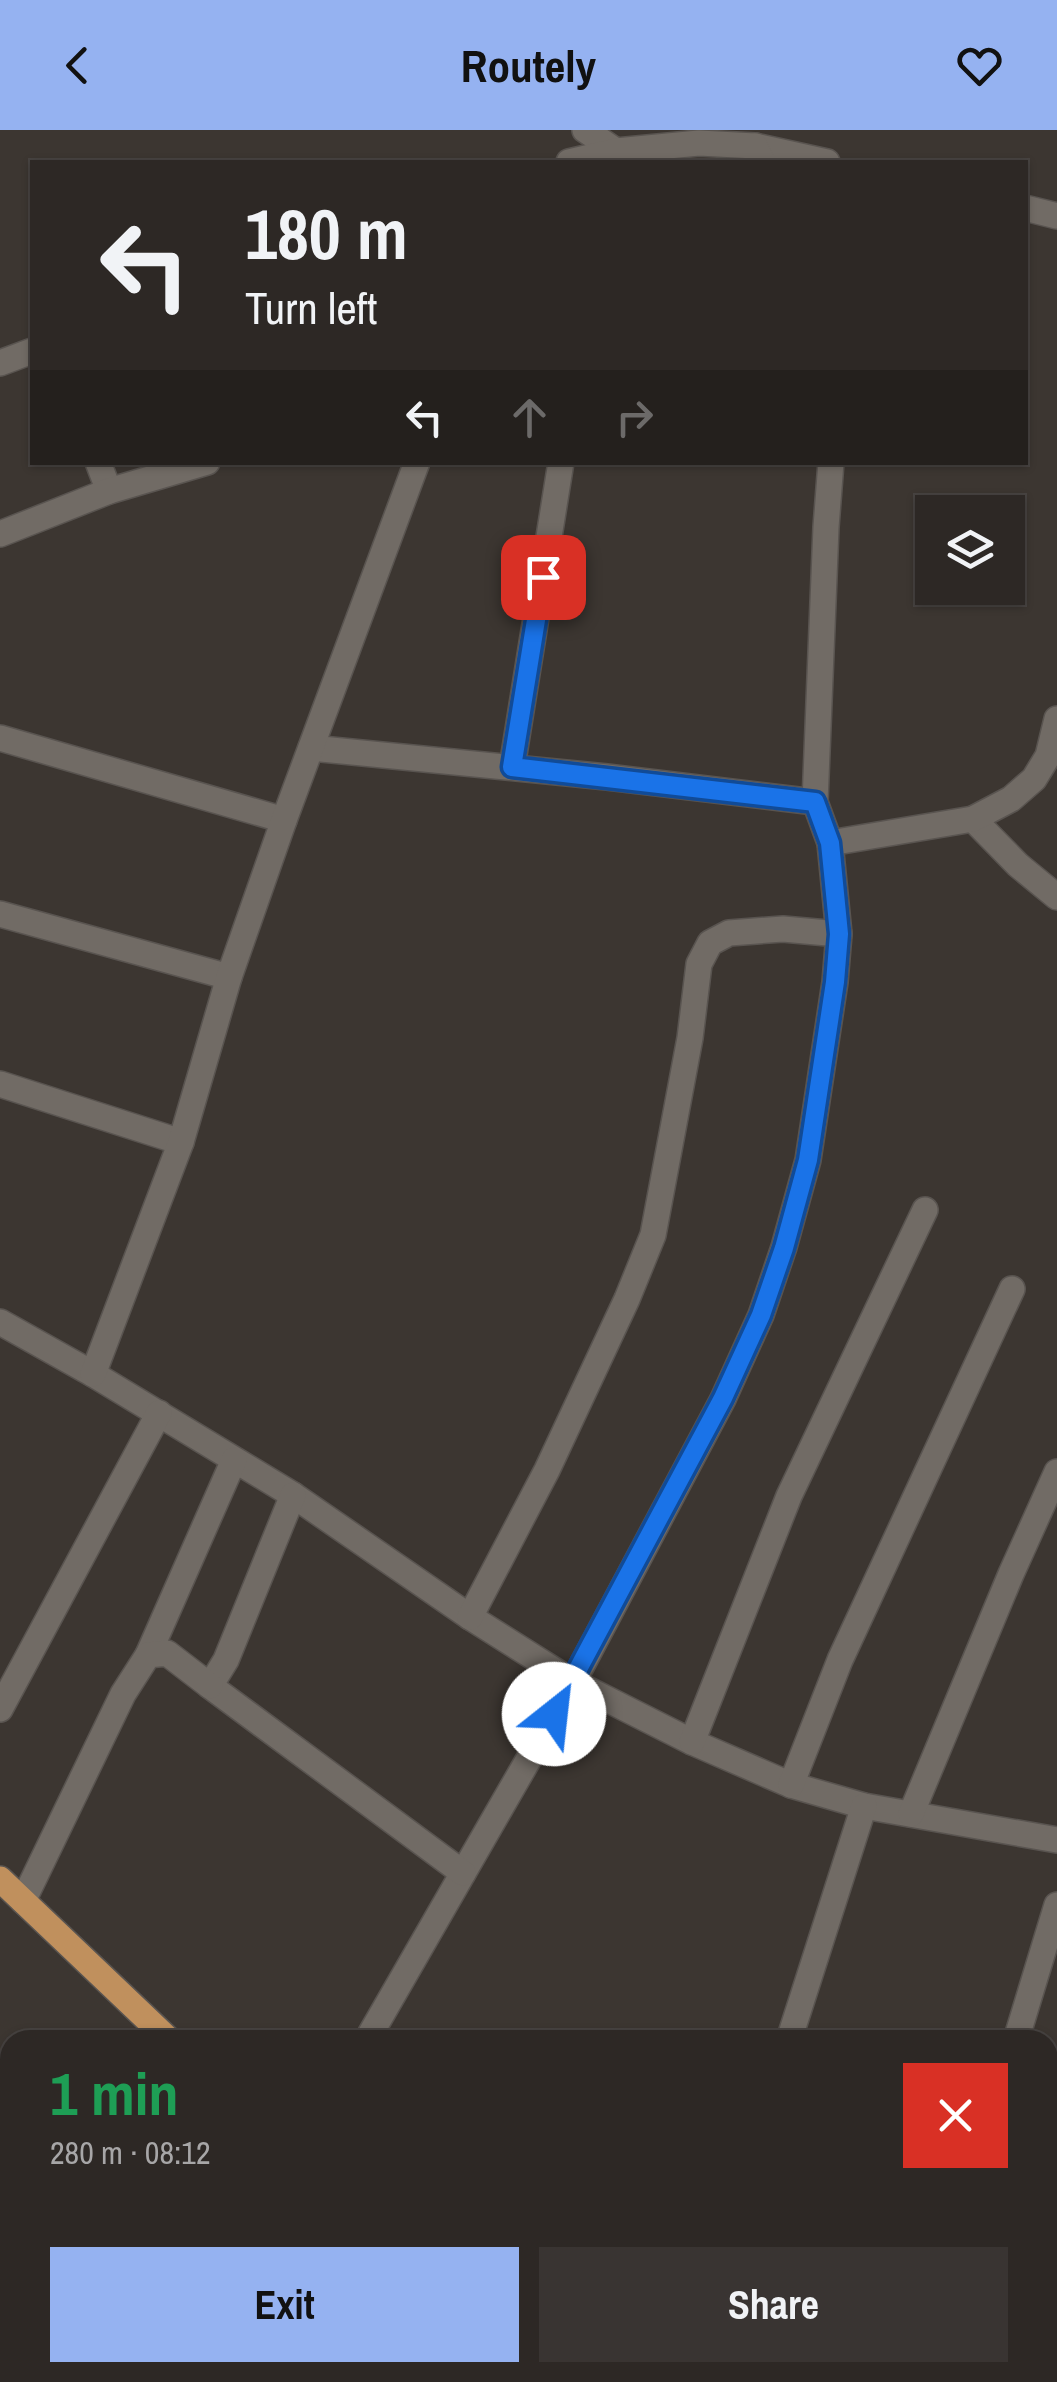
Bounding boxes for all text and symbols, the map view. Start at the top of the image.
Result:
text: Routely [461,35,596,96]
icon: back [50,38,105,93]
icon: heart [952,38,1007,93]
text: 180 m [245,187,408,281]
icon: left [80,200,210,330]
text: Turn left [245,277,377,338]
icon: left [397,390,452,445]
icon: ahead [502,390,557,445]
icon: right [607,390,662,445]
map controls [915,495,1025,605]
button: layers [915,495,1025,605]
pin [501,535,586,620]
icon: arrive [516,550,571,605]
position arrow [502,1662,606,1766]
text: 1 min [50,2053,179,2134]
button: close [903,2063,1008,2168]
text: 280 m · 08:12 [50,2131,210,2174]
button: Exit [50,2247,519,2362]
button: Share [539,2247,1008,2362]

